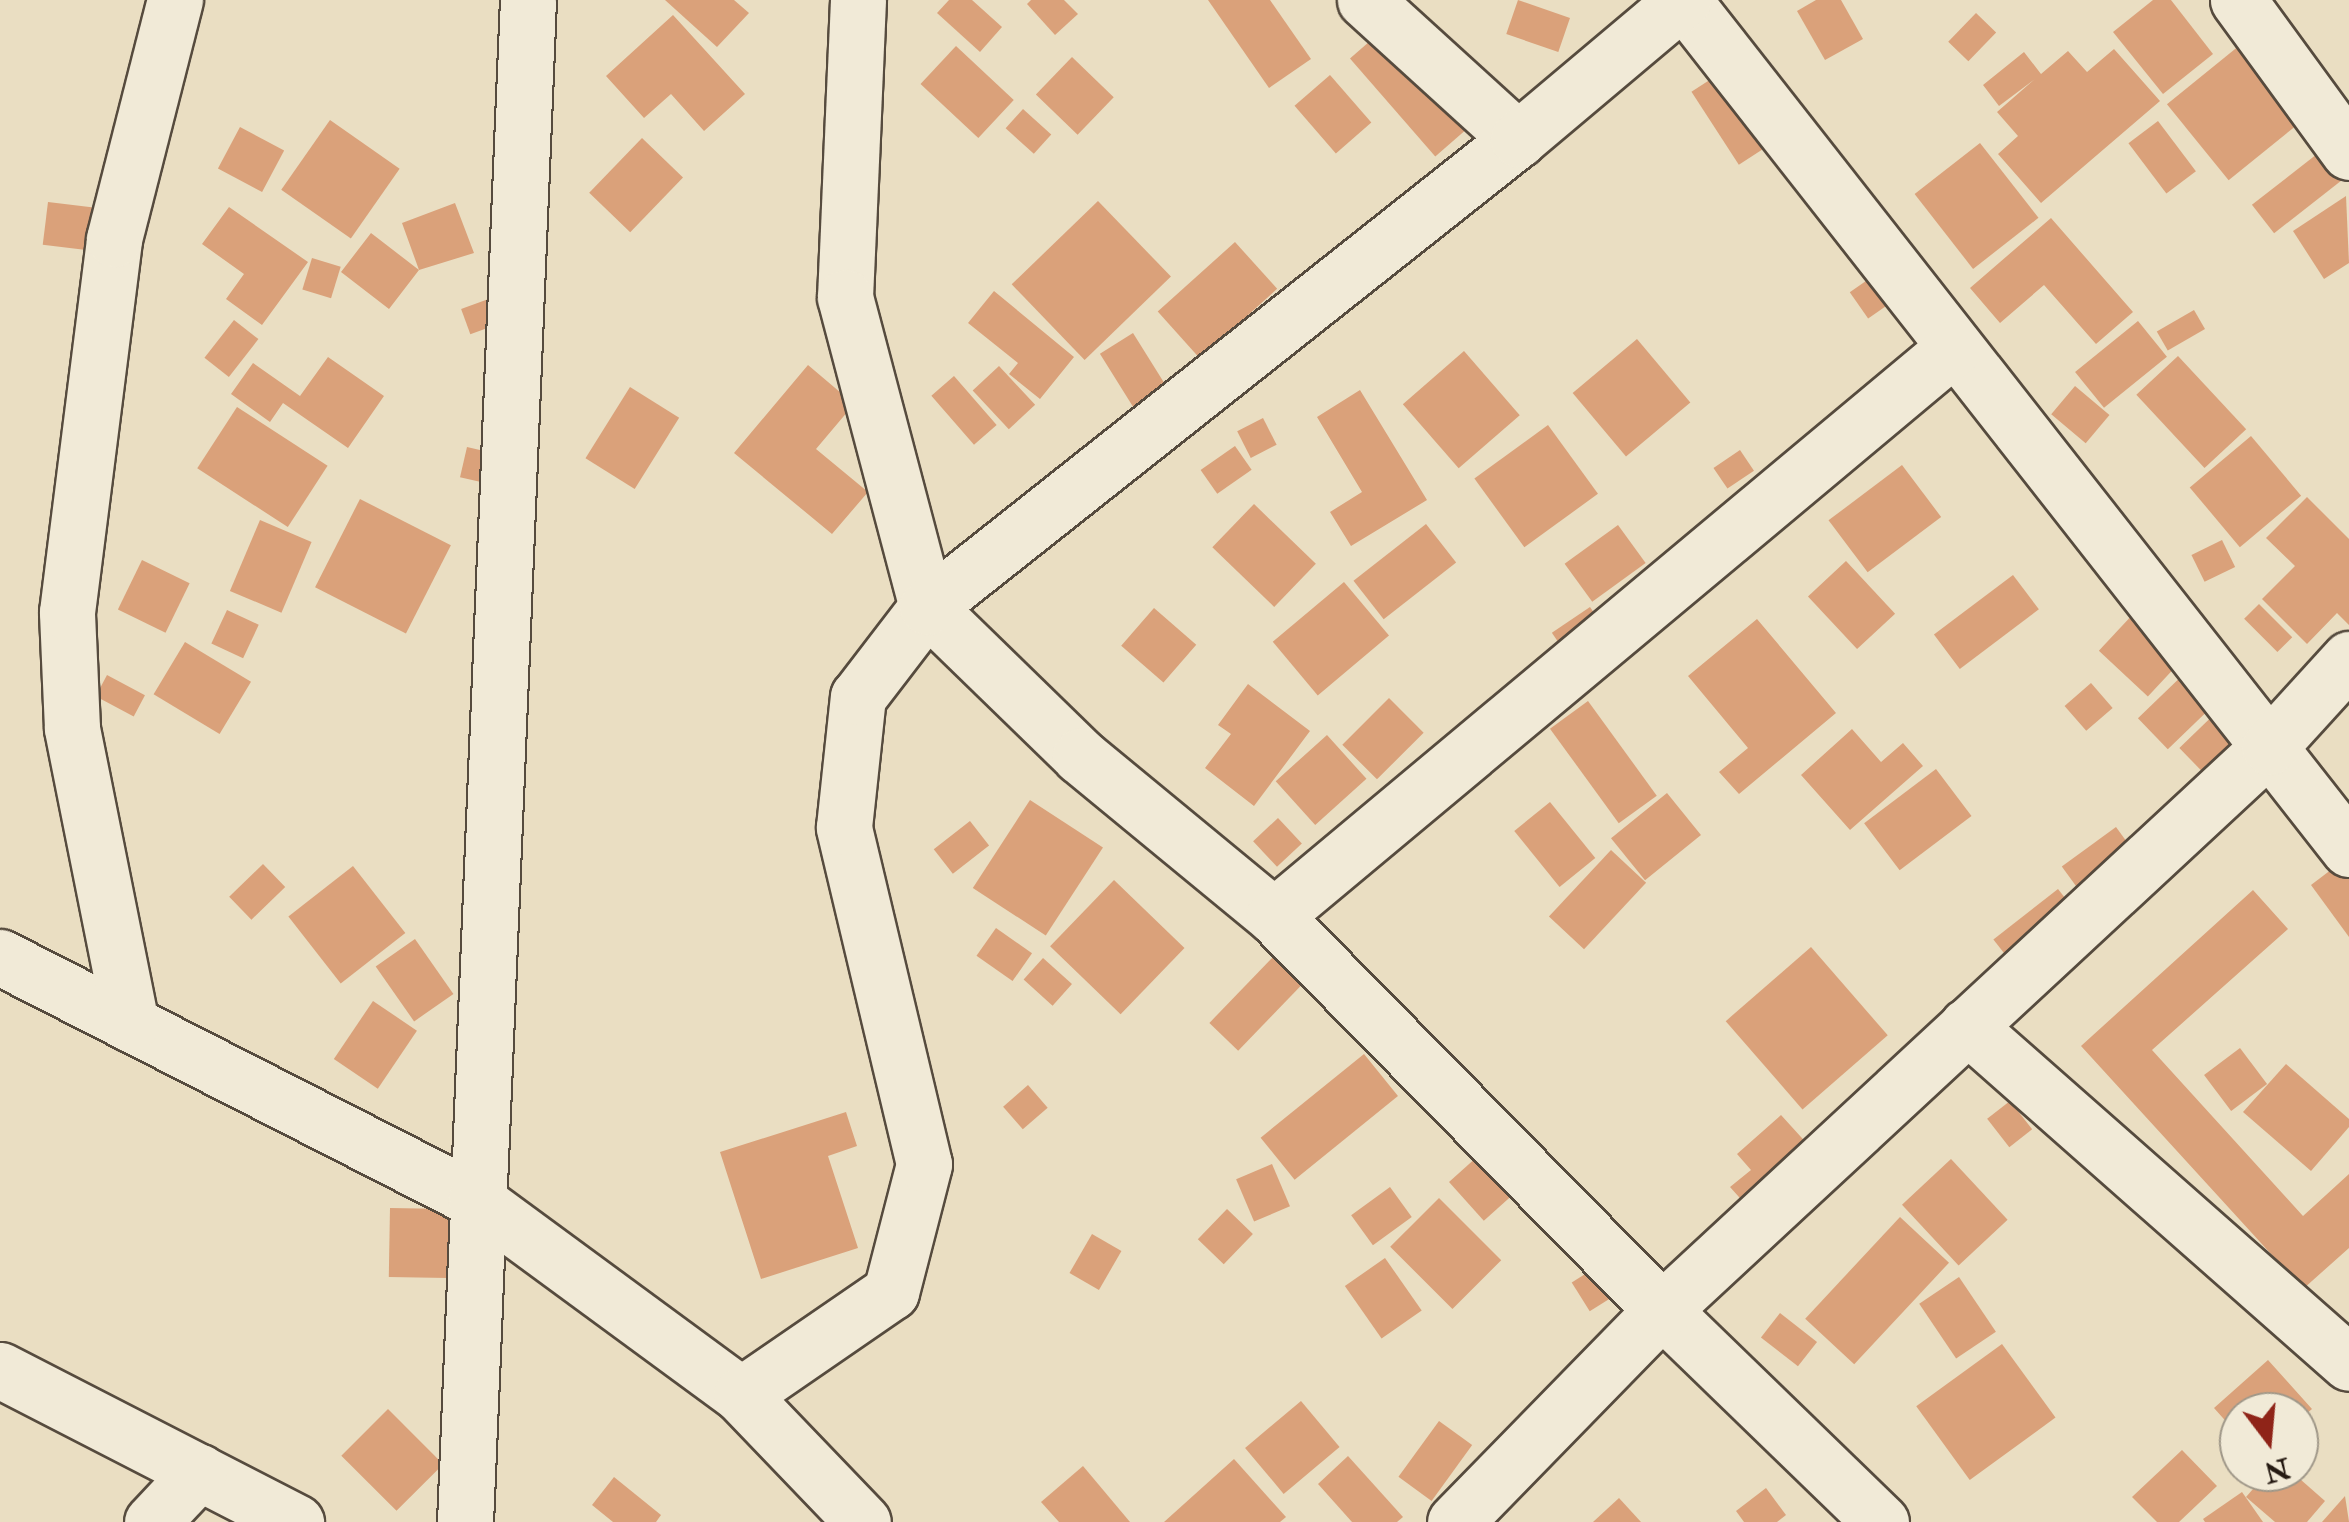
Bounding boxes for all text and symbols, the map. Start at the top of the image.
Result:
north arrow [2219,1392,2319,1492]
text: N [2260,1449,2294,1490]

